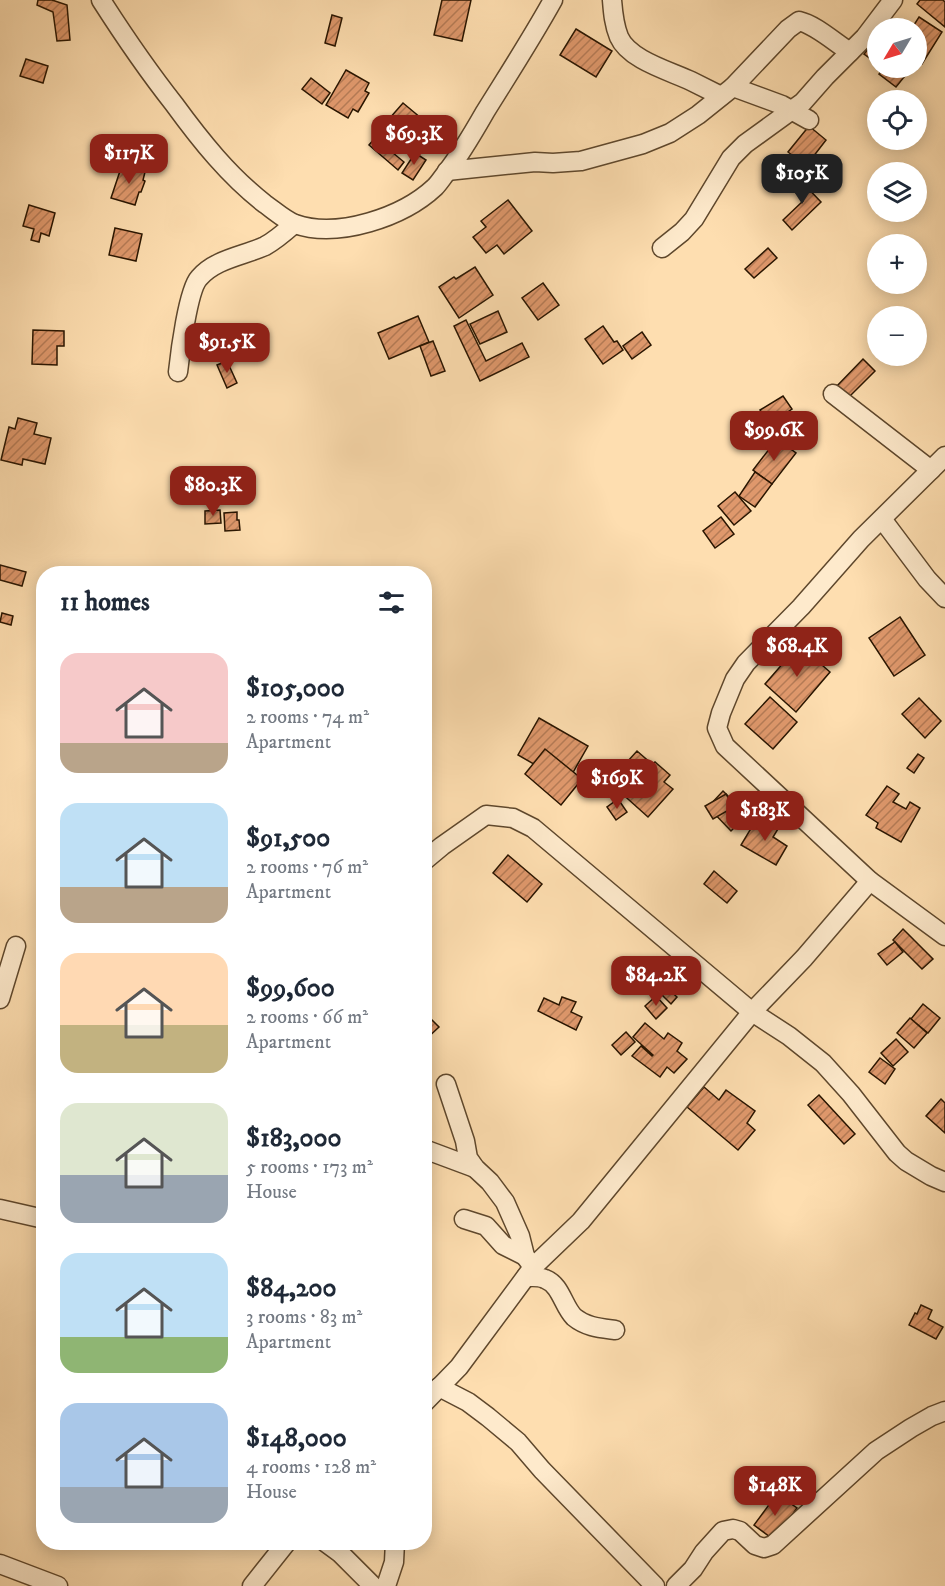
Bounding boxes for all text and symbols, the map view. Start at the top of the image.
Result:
north arrow [867,18,927,78]
map controls [867,18,927,366]
button: locate [867,90,927,150]
pin: $69.3K [365,115,463,166]
text: $69.3K [385,122,443,147]
pin: $117K [87,134,171,185]
text: $117K [104,141,154,166]
pin: $105K [760,154,844,205]
text: $105K [776,161,828,186]
button: layers [867,162,927,222]
button: + [867,234,927,294]
button: − [867,306,927,366]
pin: $91.5K [178,323,276,374]
text: $91.5K [199,330,255,355]
pin: $99.6K [725,411,823,462]
text: $99.6K [744,418,804,443]
pin: $80.3K [164,466,262,517]
text: $80.3K [184,473,242,498]
text: 11 homes [60,586,150,619]
icon: filters [375,586,408,619]
pin: $68.4K [748,627,846,678]
text: $68.4K [766,634,828,659]
text: $105,000 [246,672,345,705]
icon: home [108,677,180,749]
text: 2 rooms · 74 m² [246,705,369,730]
text: Apartment [246,730,331,755]
pin: $169K [575,759,659,810]
text: $169K [591,766,643,791]
pin: $183K [723,791,807,842]
text: $183K [740,798,790,823]
text: $91,500 [246,822,330,855]
icon: home [108,827,180,899]
text: 2 rooms · 76 m² [246,855,368,880]
text: Apartment [246,880,331,905]
pin: $84.2K [607,956,705,1007]
text: $84.2K [625,963,687,988]
text: $99,600 [246,972,335,1005]
icon: home [108,977,180,1049]
text: 2 rooms · 66 m² [246,1005,368,1030]
text: Apartment [246,1030,331,1055]
text: $183,000 [246,1122,341,1155]
icon: home [108,1127,180,1199]
text: 5 rooms · 173 m² [246,1155,373,1180]
text: House [246,1180,297,1205]
text: $84,200 [246,1272,337,1305]
icon: home [108,1277,180,1349]
text: 3 rooms · 83 m² [246,1305,362,1330]
text: Apartment [246,1330,331,1355]
text: $148,000 [246,1422,347,1455]
icon: home [108,1427,180,1499]
text: 4 rooms · 128 m² [246,1455,376,1480]
pin: $148K [733,1466,817,1517]
text: $148K [748,1473,802,1498]
text: House [246,1480,297,1505]

